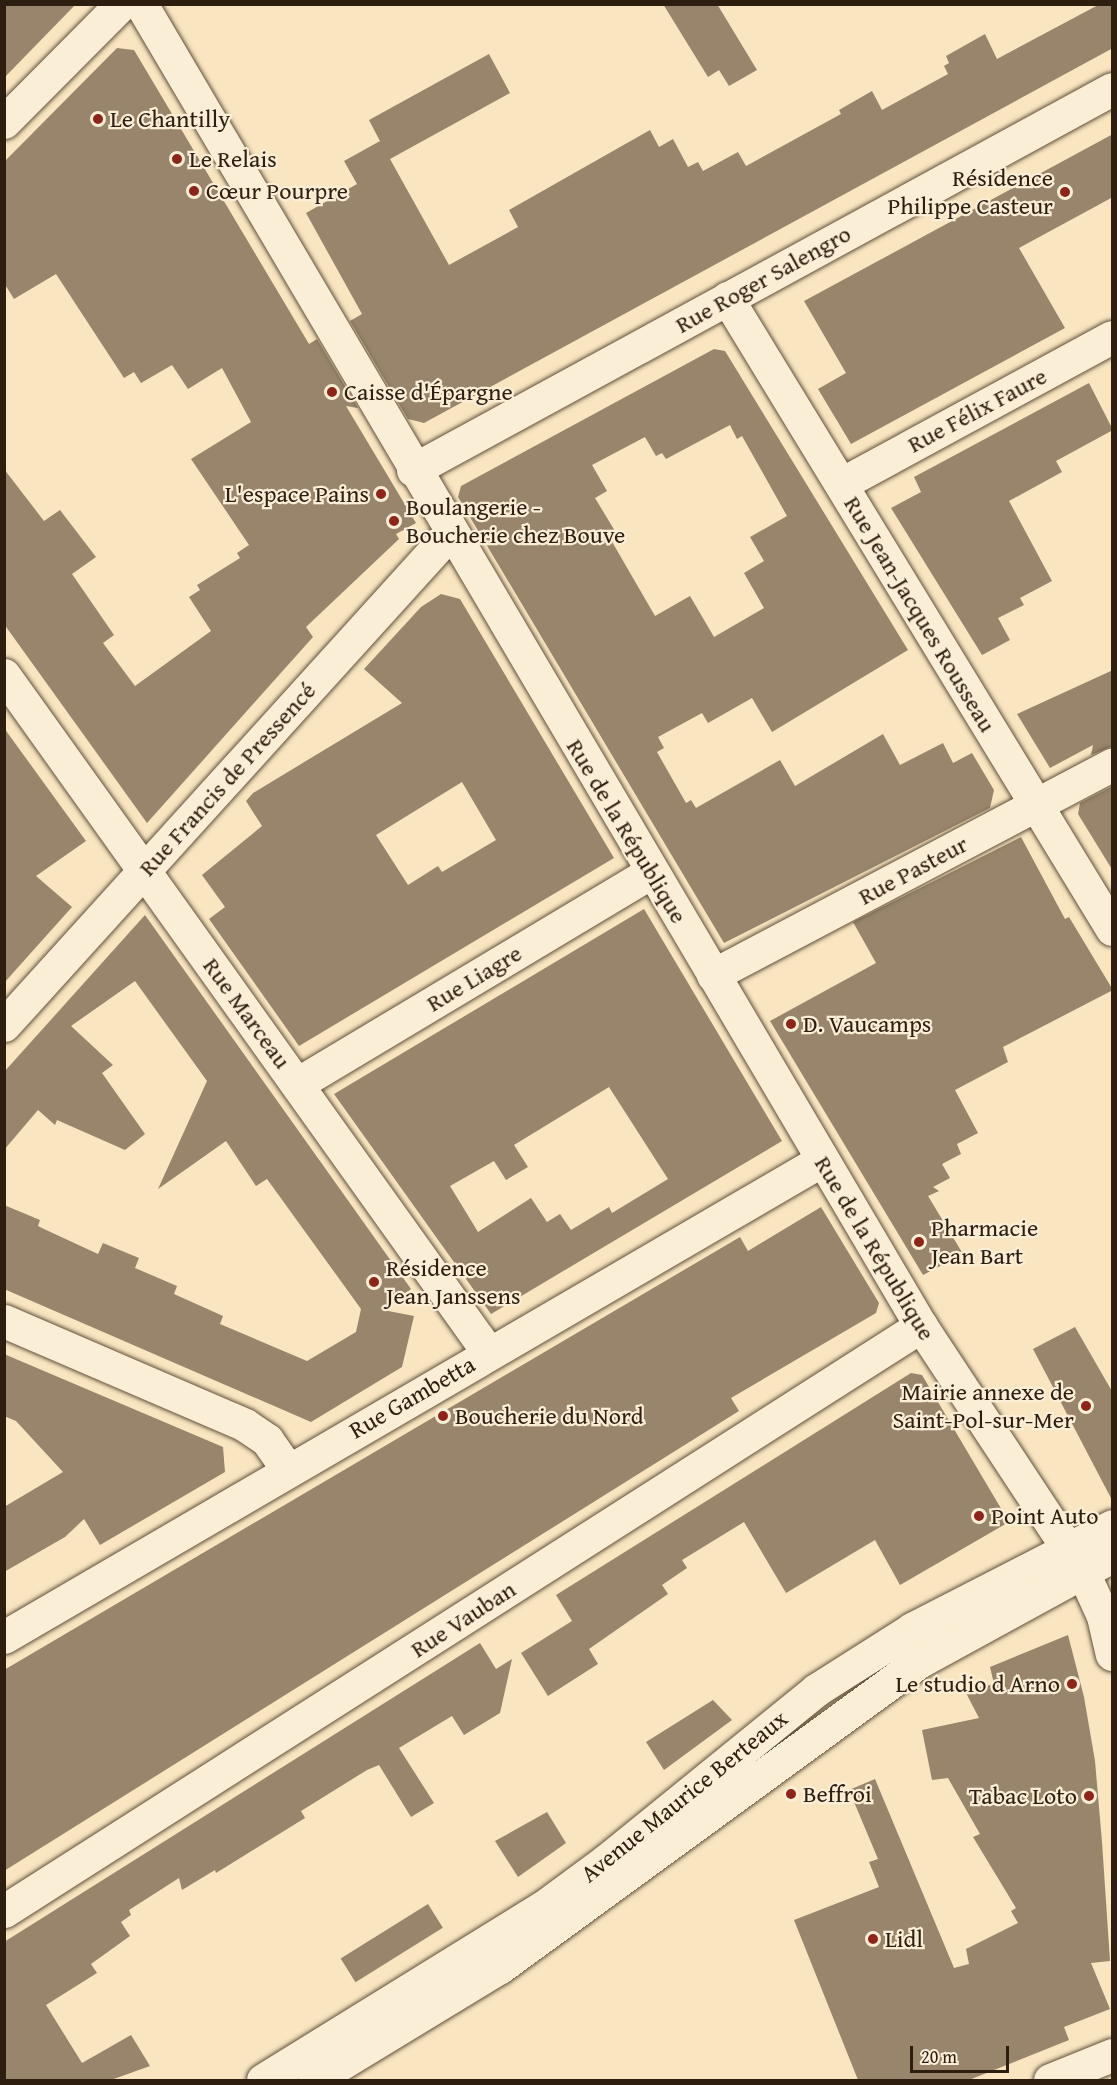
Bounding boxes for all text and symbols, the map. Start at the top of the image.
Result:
place label: Le Chantilly [110,105,230,133]
marker: Le Chantilly [91,112,105,126]
place label: Le Relais [189,145,277,173]
marker: Le Relais [170,152,184,166]
place label: Résidence Philippe Casteur [887,164,1053,220]
place label: Cœur Pourpre [206,177,348,205]
marker: Cœur Pourpre [187,184,201,198]
marker: Résidence Philippe Casteur [1058,185,1072,199]
street label: Rue Roger Salengro [670,219,856,339]
street label: Rue Félix Faure [903,361,1051,459]
place label: Caisse d'Épargne [344,378,513,406]
marker: Caisse d'Épargne [325,385,339,399]
place label: L'espace Pains [225,480,369,508]
marker: L'espace Pains [374,487,388,501]
street label: Rue Jean-Jacques Rousseau [838,491,1002,737]
place label: Boulangerie - Boucherie chez Bouve [406,493,625,549]
marker: Boulangerie - Boucherie chez Bouve [387,514,401,528]
street label: Rue Francis de Pressencé [133,676,321,882]
street label: Rue de la République [561,734,693,928]
street label: Rue Pasteur [853,829,973,911]
street label: Rue Liagre [421,938,527,1018]
street label: Rue Marceau [197,952,297,1074]
place label: D. Vaucamps [803,1010,931,1038]
marker: D. Vaucamps [784,1017,798,1031]
street label: Rue de la République [809,1151,941,1345]
place label: Pharmacie Jean Bart [931,1214,1038,1270]
marker: Pharmacie Jean Bart [912,1235,926,1249]
place label: Résidence Jean Janssens [386,1254,521,1310]
marker: Résidence Jean Janssens [367,1275,381,1289]
street label: Rue Gambetta [344,1349,480,1445]
place label: Mairie annexe de Saint-Pol-sur-Mer [892,1378,1074,1434]
marker: Mairie annexe de Saint-Pol-sur-Mer [1079,1399,1093,1413]
place label: Boucherie du Nord [455,1402,644,1430]
marker: Boucherie du Nord [436,1409,450,1423]
place label: Point Auto [991,1502,1098,1530]
marker: Point Auto [972,1509,986,1523]
street label: Rue Vauban [405,1574,521,1664]
place label: Le studio d Arno [895,1670,1060,1698]
marker: Le studio d Arno [1065,1677,1079,1691]
street label: Avenue Maurice Berteaux [575,1704,793,1888]
place label: Beffroi [803,1780,872,1808]
place label: Tabac Loto [969,1782,1077,1810]
marker: Beffroi [784,1787,798,1801]
marker: Tabac Loto [1082,1789,1096,1803]
place label: Lidl [885,1925,923,1953]
marker: Lidl [866,1932,880,1946]
scale bar [913,2034,1012,2072]
text: 20 m [921,2043,957,2070]

